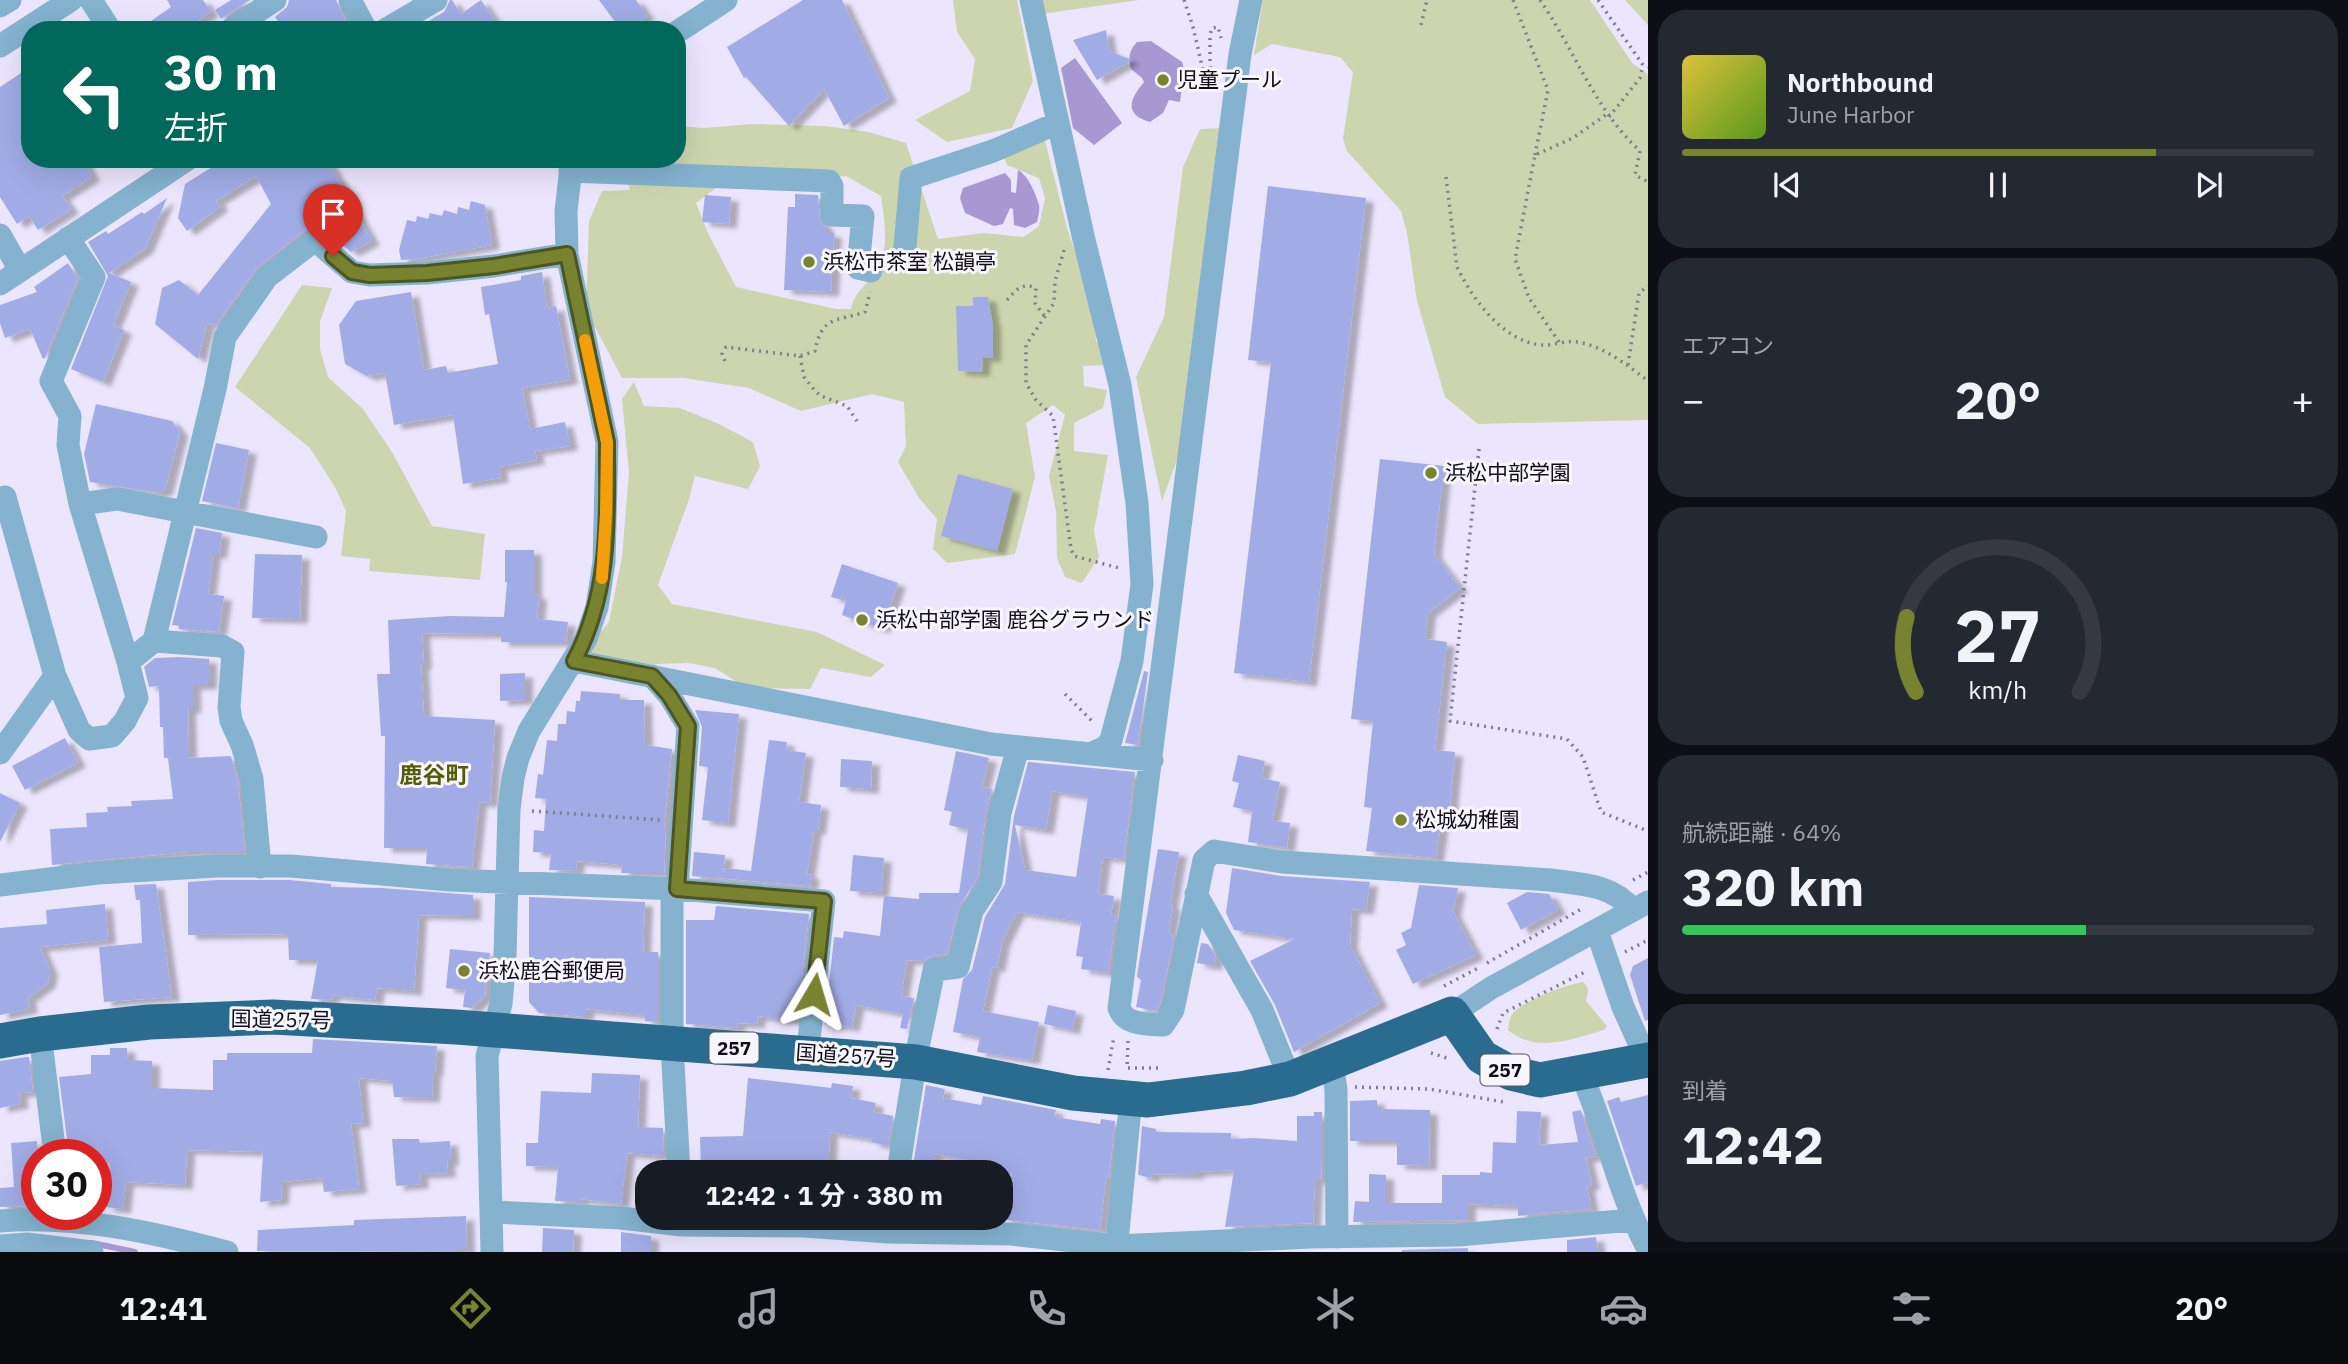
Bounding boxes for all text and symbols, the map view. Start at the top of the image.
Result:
text: 30 m [164,40,278,103]
icon: left [49,49,140,140]
place label: 児童プール [1177,65,1282,93]
text: Northbound [1787,65,1934,99]
marker: 児童プール [1155,72,1171,88]
text: June Harbor [1787,99,1915,129]
text: 左折 [164,106,228,148]
icon: previous [1768,166,1806,204]
icon: pause [1979,166,2017,204]
icon: next [2190,166,2228,204]
pin [303,184,363,256]
icon: arrive [314,195,352,233]
place label: 浜松市茶室 松韻亭 [823,247,996,275]
marker: 浜松市茶室 松韻亭 [801,254,817,270]
text: エアコン [1682,330,1774,360]
text: 20° [1955,366,2041,433]
text: − [1682,375,1705,424]
text: + [2291,375,2314,424]
place label: 浜松中部学園 [1445,458,1571,486]
marker: 浜松中部学園 [1423,465,1439,481]
text: 27 [1954,587,2042,682]
place label: 浜松中部学園 鹿谷グラウンド [876,605,1154,633]
marker: 浜松中部学園 鹿谷グラウンド [854,612,870,628]
text: km/h [1969,673,2027,706]
district label: 鹿谷町 [400,759,469,789]
place label: 松城幼稚園 [1415,805,1520,833]
marker: 松城幼稚園 [1393,812,1409,828]
text: 航続距離 · 64% [1682,817,1841,847]
text: 320 km [1682,853,1864,920]
place label: 浜松鹿谷郵便局 [478,956,625,984]
position arrow [777,957,851,1031]
marker: 浜松鹿谷郵便局 [456,963,472,979]
street label: 国道257号 [230,1004,332,1034]
road number: 257 [710,1032,758,1064]
street label: 国道257号 [795,1038,897,1072]
road number: 257 [1480,1054,1530,1086]
text: 到着 [1682,1075,1728,1105]
text: 12:42 [1682,1111,1824,1178]
speed limit sign: 30 [21,1139,112,1230]
text: 12:42 · 1 分 · 380 m [705,1178,943,1212]
icon: directions [446,1284,495,1333]
icon: music [734,1284,783,1333]
icon: phone [1022,1284,1071,1333]
icon: climate [1311,1284,1360,1333]
icon: car [1599,1284,1648,1333]
icon: filters [1887,1284,1936,1333]
text: 12:41 [120,1287,207,1329]
text: 20° [2175,1287,2228,1329]

